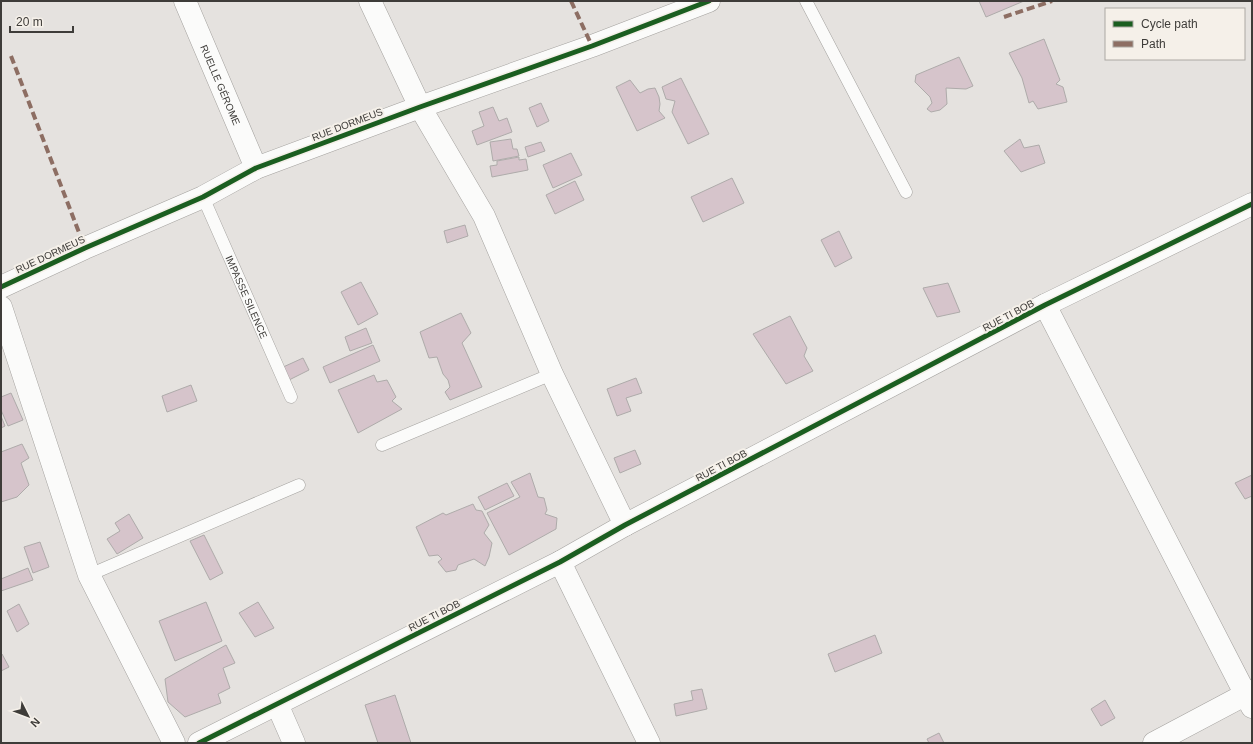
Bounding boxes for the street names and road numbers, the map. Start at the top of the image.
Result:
street label: RUELLE GÉROME [198,43,242,127]
street label: RUE DORMEUS [310,106,384,143]
street label: RUE DORMEUS [14,233,87,275]
street label: IMPASSE SILENCE [223,254,270,340]
street label: RUE TI BOB [981,297,1036,334]
street label: RUE TI BOB [694,447,749,484]
street label: RUE TI BOB [407,598,462,633]

